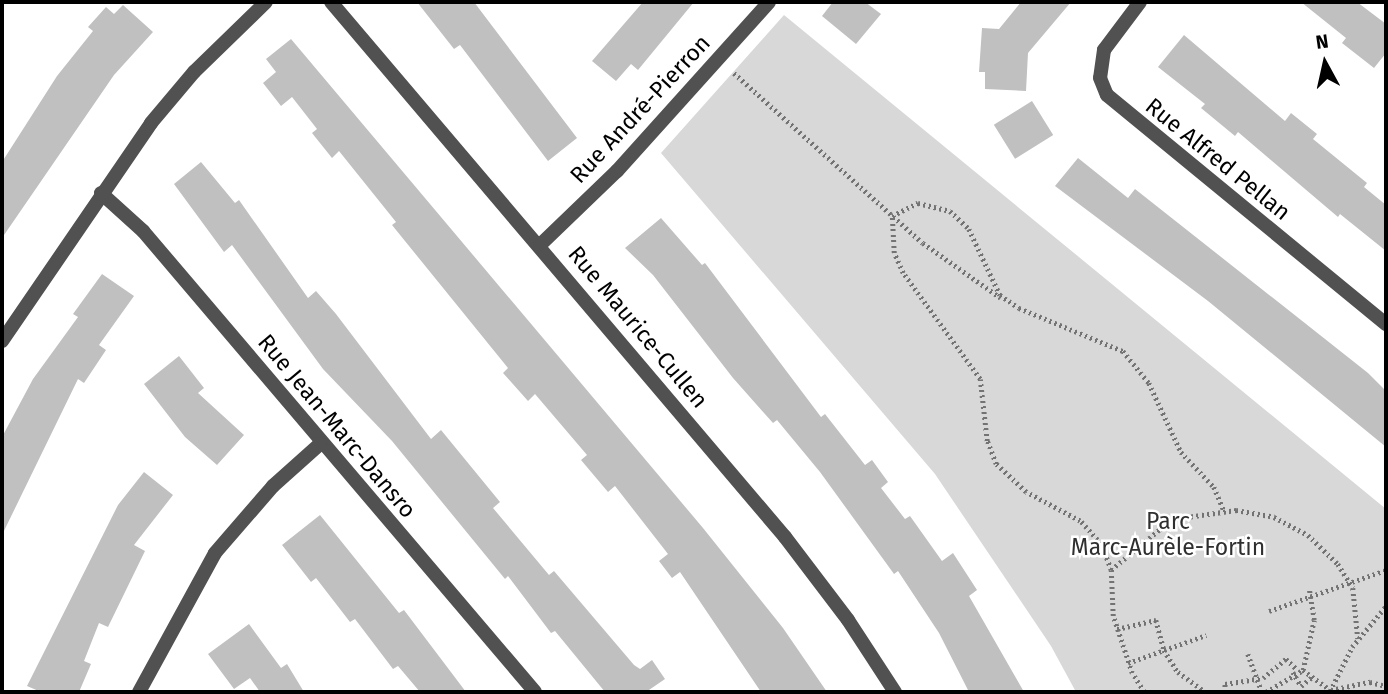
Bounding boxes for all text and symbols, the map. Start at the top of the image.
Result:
north arrow [1290,28,1360,98]
street label: Rue André-Pierron [564,29,716,189]
text: N [1314,29,1330,54]
street label: Rue Alfred Pellan [1140,92,1296,226]
street label: Rue Maurice-Cullen [562,241,714,413]
street label: Rue Jean-Marc-Dansro [252,329,422,523]
park label: Parc Marc-Aurèle-Fortin [1071,507,1265,561]

